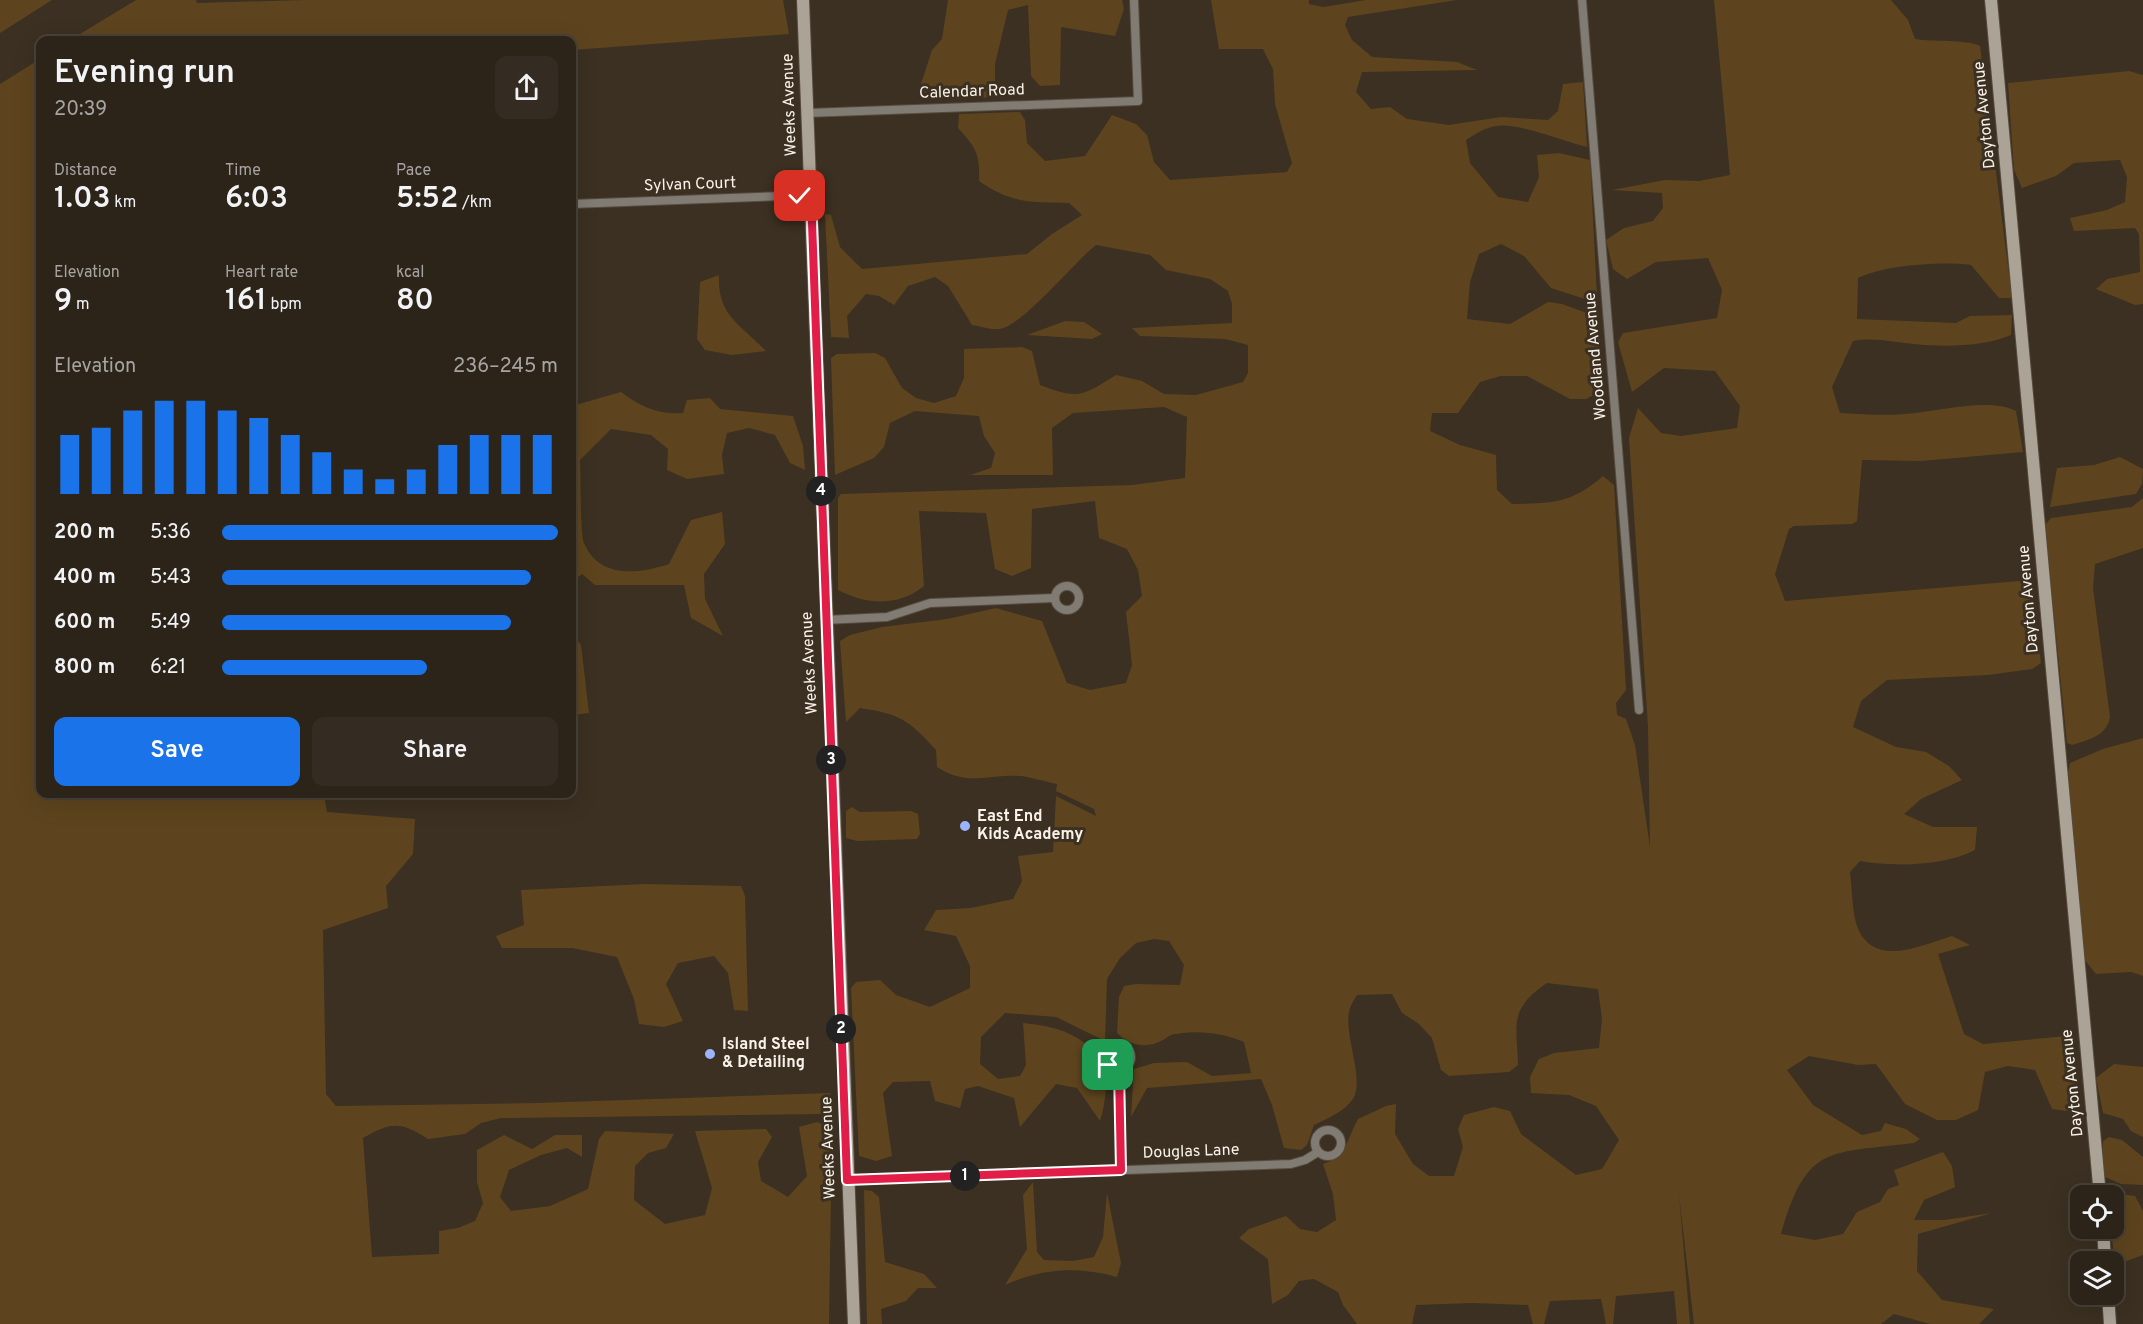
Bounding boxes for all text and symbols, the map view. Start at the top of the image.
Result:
text: Evening run [54,53,235,95]
street label: Weeks Avenue [778,53,802,157]
button: share [495,56,558,119]
street label: Dayton Avenue [1969,60,2001,170]
street label: Calendar Road [919,80,1025,104]
text: 20:39 [54,97,107,123]
text: Distance [54,161,117,181]
text: Time [225,161,261,181]
text: Pace [396,161,431,181]
pin [774,170,825,221]
street label: Sylvan Court [644,173,736,197]
icon: check [783,179,816,212]
text: 1.03 [54,181,110,218]
text: 6:03 [225,181,288,218]
text: 5:52 [396,181,458,218]
text: km [110,193,136,213]
text: /km [458,193,492,213]
text: Elevation [54,263,120,283]
text: Heart rate [225,263,298,283]
text: kcal [396,263,424,283]
text: 9 [54,283,72,320]
text: 161 [225,283,267,320]
text: 80 [396,283,434,320]
street label: Woodland Avenue [1580,291,1612,421]
text: m [72,295,90,315]
text: bpm [267,295,302,315]
text: Elevation [54,354,136,380]
text: 236–245 m [453,354,558,380]
pin: 4 [806,476,836,506]
text: 4 [816,481,826,501]
text: 200 m [54,520,115,546]
text: 5:36 [150,520,191,546]
street label: Dayton Avenue [2014,544,2044,654]
text: 400 m [54,565,116,591]
text: 5:43 [150,565,191,591]
text: 600 m [54,610,115,636]
text: 5:49 [150,610,191,636]
street label: Weeks Avenue [797,611,823,715]
text: 800 m [54,655,115,681]
text: 6:21 [150,655,186,681]
button: Save [54,717,300,786]
button: Share [312,717,558,786]
pin: 3 [816,745,846,775]
text: 3 [826,750,836,770]
place label: East End Kids Academy [977,807,1083,845]
marker: East End Kids Academy [958,819,972,833]
pin: 2 [826,1014,856,1044]
text: 2 [836,1019,846,1039]
street label: Dayton Avenue [2057,1028,2089,1138]
place label: Island Steel & Detailing [722,1035,810,1073]
pin [1082,1039,1133,1090]
marker: Island Steel & Detailing [703,1047,717,1061]
icon: arrive [1091,1048,1124,1081]
street label: Weeks Avenue [817,1096,841,1200]
street label: Douglas Lane [1142,1140,1240,1164]
pin: 1 [950,1161,980,1191]
text: 1 [962,1166,968,1186]
map controls [2070,1185,2124,1305]
button: locate [2070,1185,2124,1239]
button: layers [2070,1251,2124,1305]

